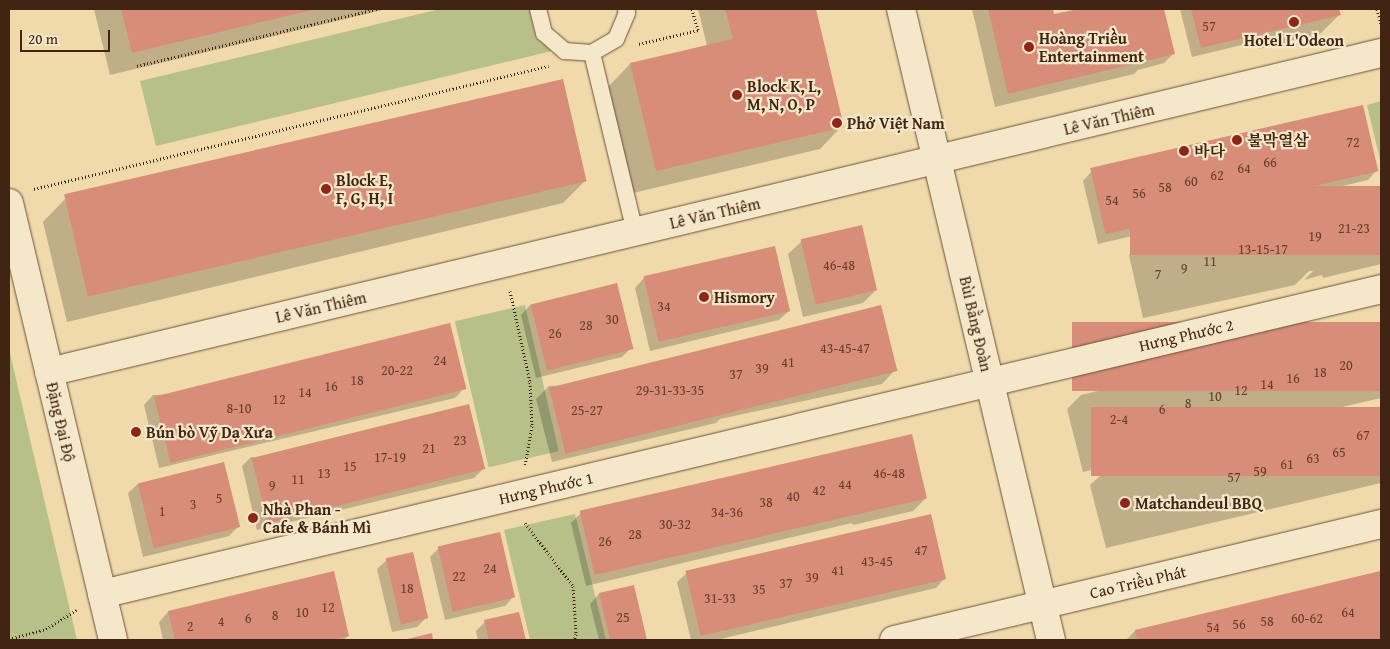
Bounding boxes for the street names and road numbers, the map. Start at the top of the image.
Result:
street label: Lê Văn Thiêm [1062,99,1156,139]
street label: Lê Văn Thiêm [668,193,762,233]
street label: Bùi Bằng Đoàn [956,274,996,374]
street label: Lê Văn Thiêm [274,287,368,327]
street label: Hưng Phước 2 [1137,315,1235,355]
street label: Đặng Đại Độ [43,380,79,464]
street label: Hưng Phước 1 [497,468,595,508]
street label: Cao Triều Phát [1088,562,1188,602]

